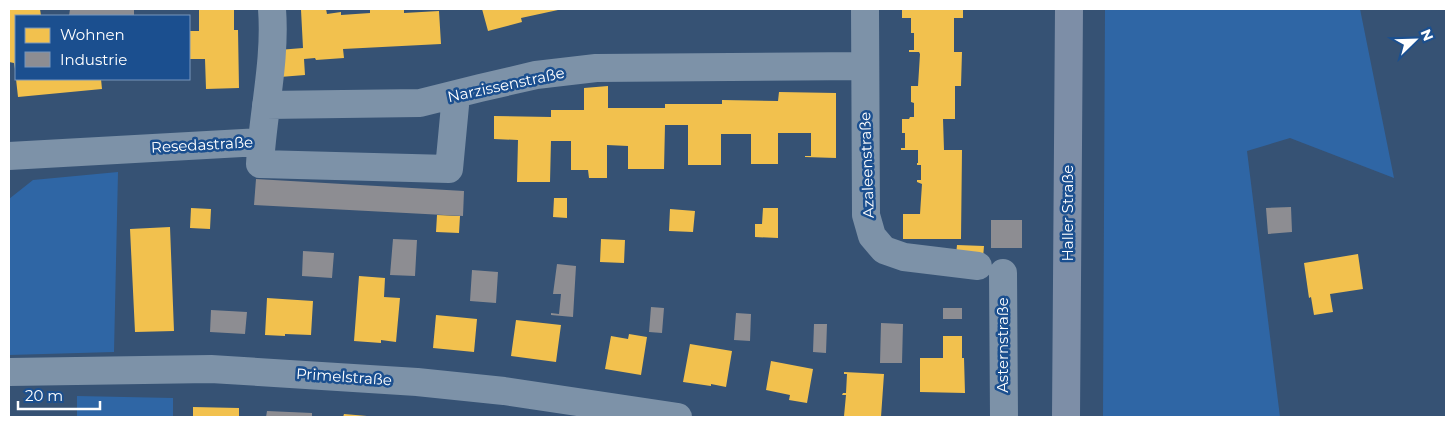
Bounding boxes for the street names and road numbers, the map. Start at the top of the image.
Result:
street label: Narzissenstraße [446,63,566,106]
street label: Azaleenstraße [855,112,878,218]
street label: Resedastraße [151,132,253,157]
street label: Haller Straße [1058,165,1077,261]
street label: Asternstraße [993,297,1012,393]
street label: Primelstraße [295,364,393,389]

